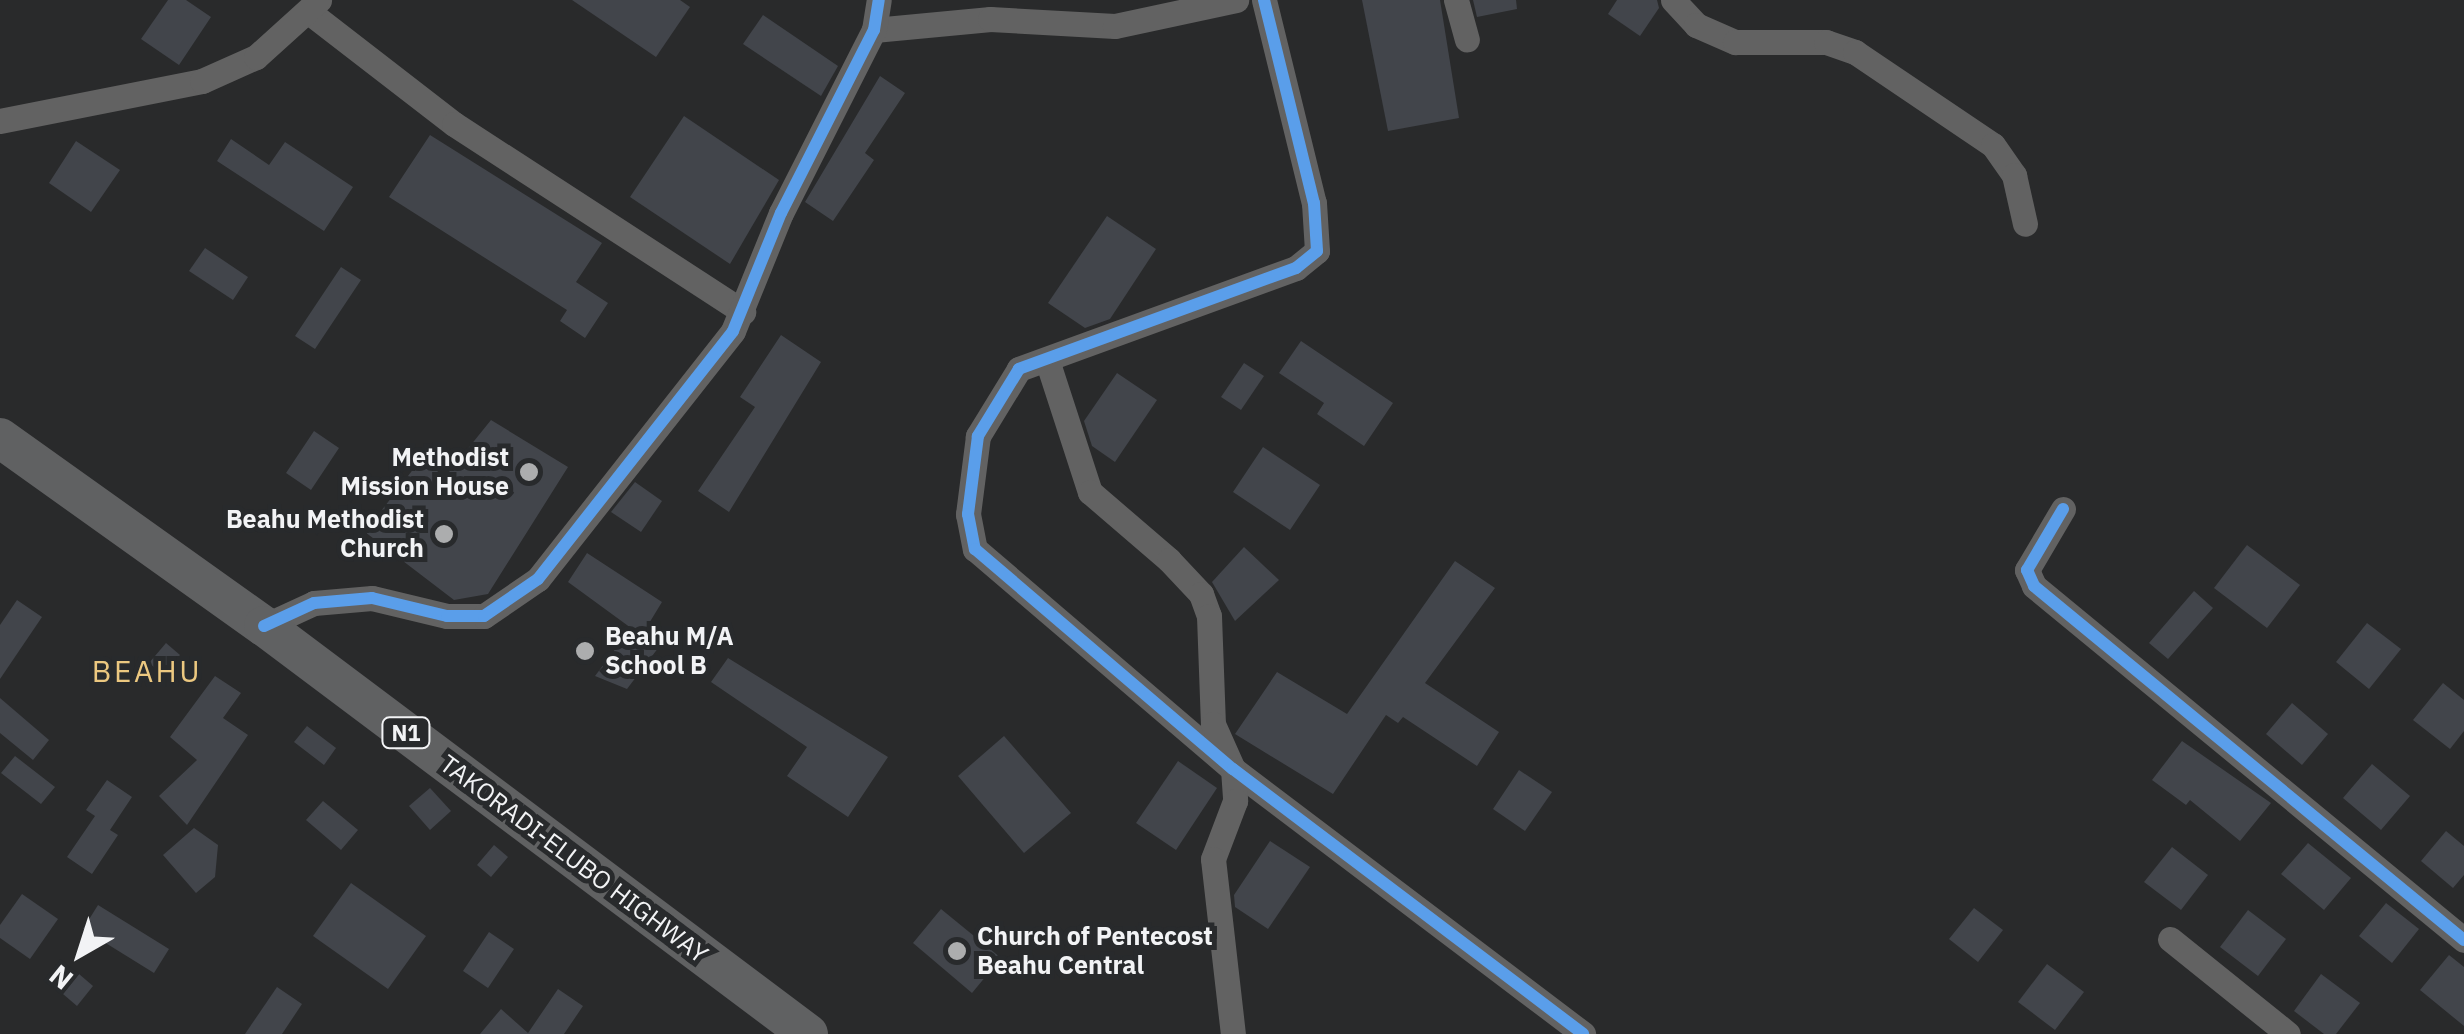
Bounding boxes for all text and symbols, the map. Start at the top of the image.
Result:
place label: Methodist Mission House [341,443,509,502]
marker: Methodist Mission House [518,461,540,483]
place label: Beahu Methodist Church [226,505,424,564]
marker: Beahu Methodist Church [433,523,455,545]
place label: Beahu M/A School B [605,622,734,681]
marker: Beahu M/A School B [574,640,596,662]
district label: BEAHU [92,653,202,689]
road number: N1 [381,716,431,750]
street label: TAKORADI-ELUBO HIGHWAY [434,749,714,969]
north arrow [30,904,130,1004]
place label: Church of Pentecost Beahu Central [977,922,1213,981]
marker: Church of Pentecost Beahu Central [946,940,968,962]
text: N [41,957,80,998]

